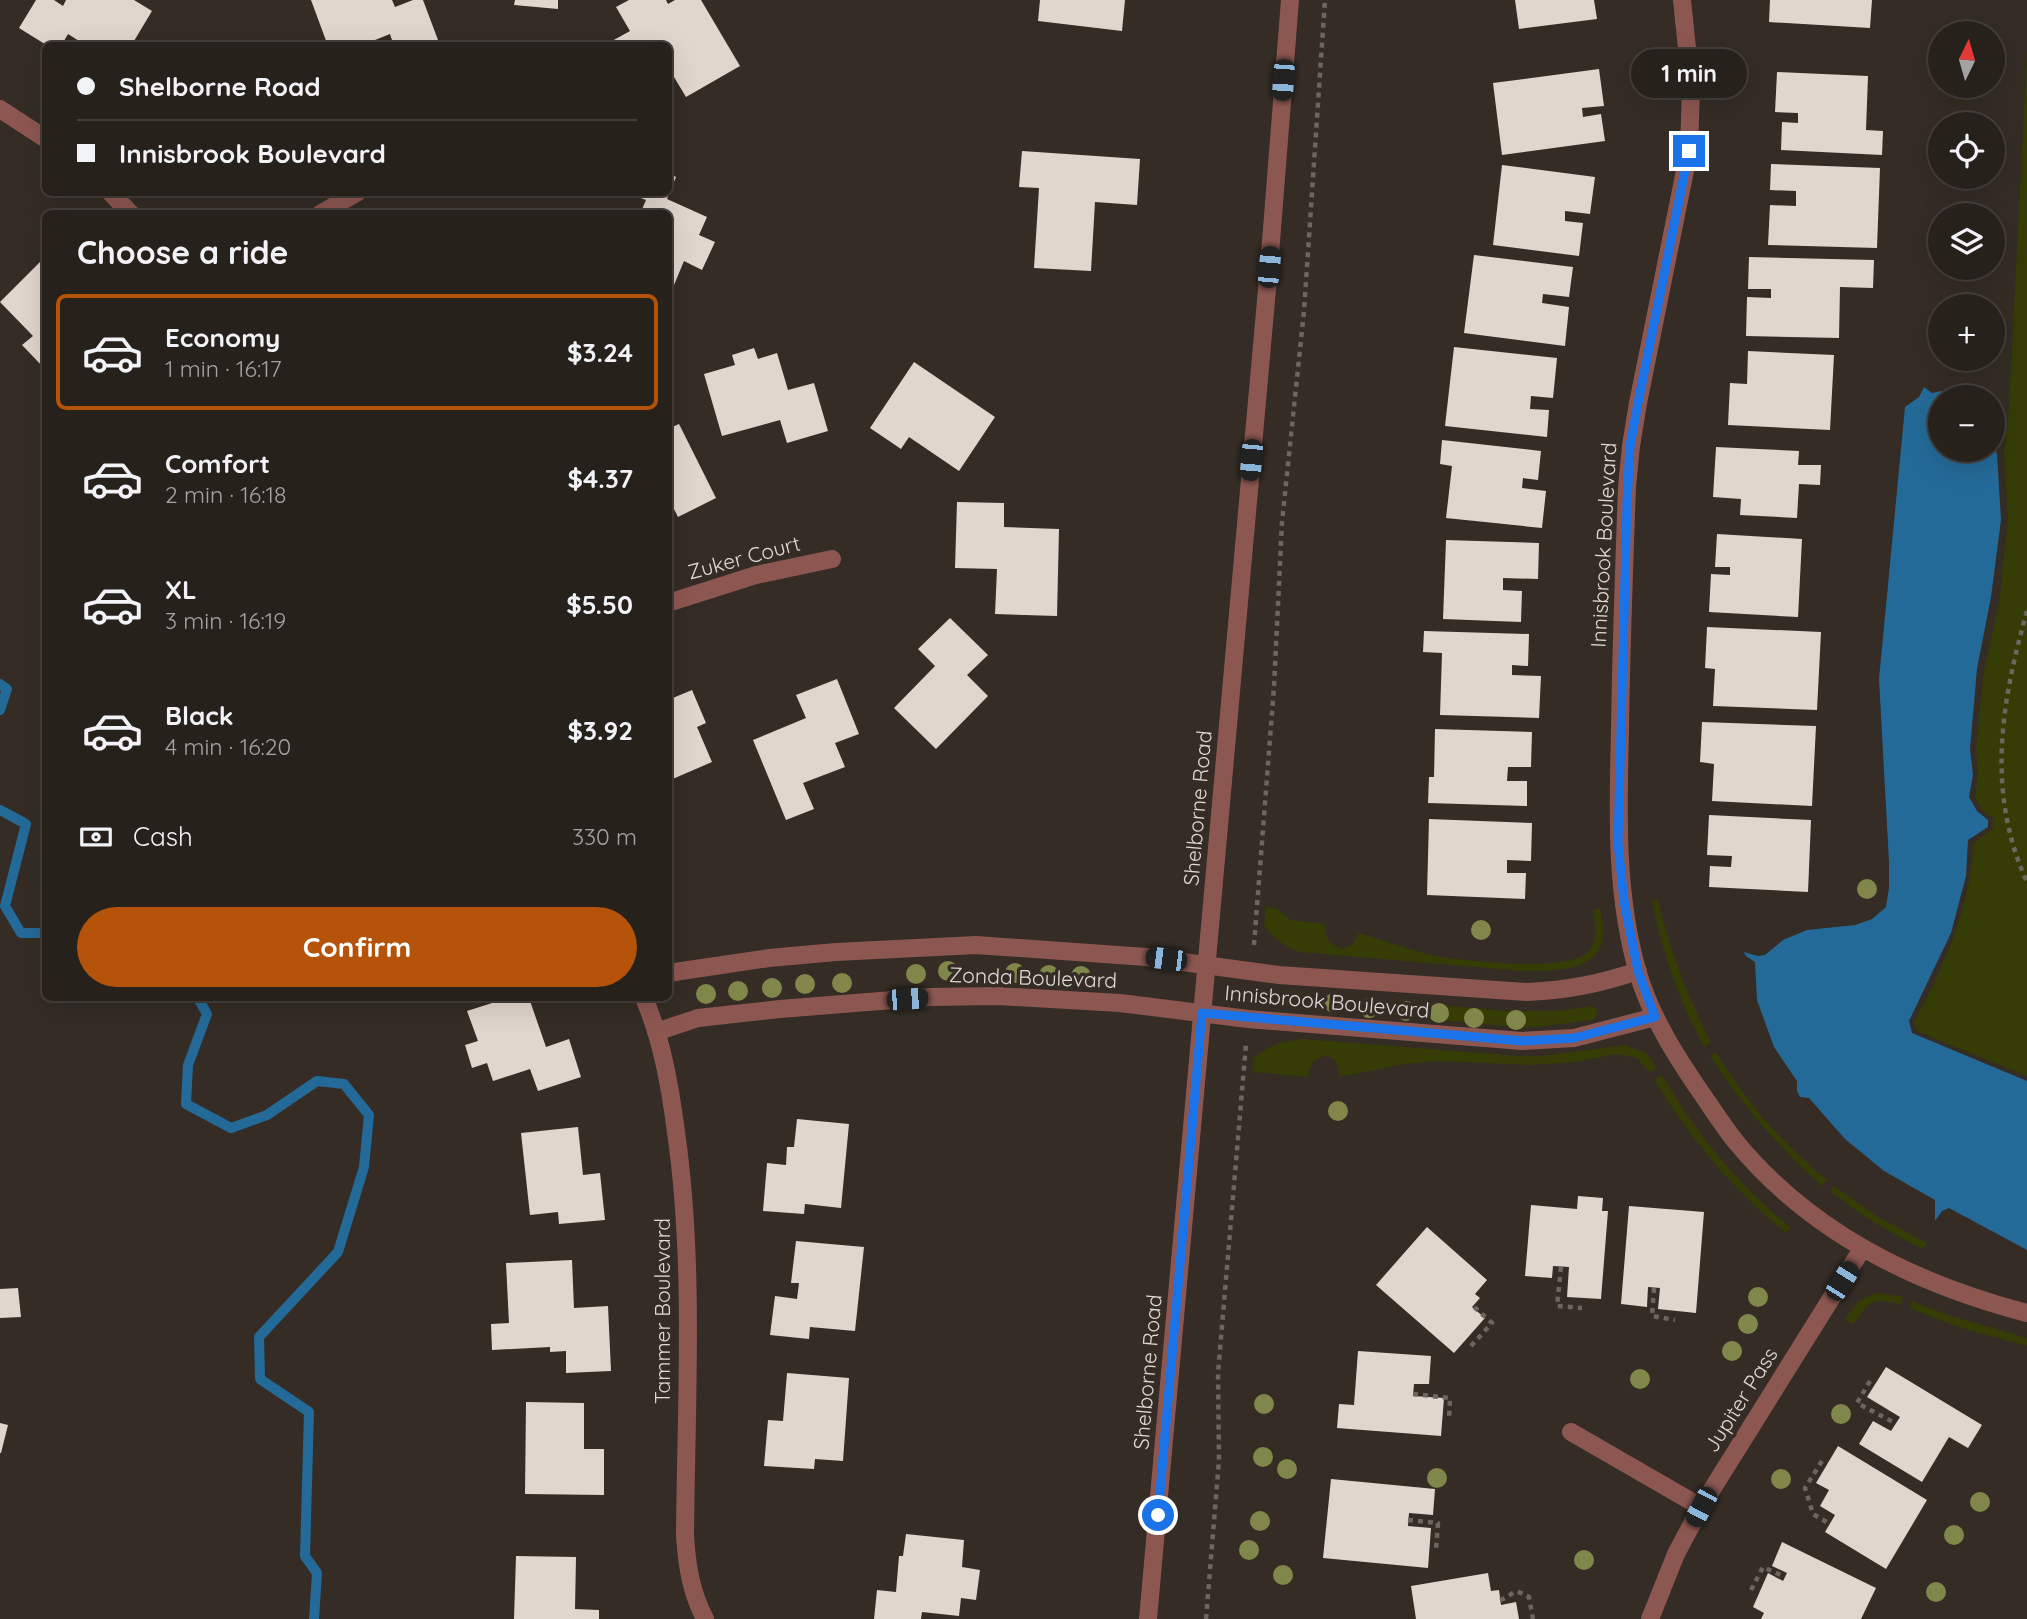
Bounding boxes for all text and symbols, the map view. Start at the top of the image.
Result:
north arrow [1928,21,2006,98]
map controls [1928,21,2005,462]
callout: 1 min [1631,50,1747,99]
car [1272,58,1295,102]
text: 1 min [1661,59,1717,88]
text: Shelborne Road [119,70,321,103]
button: locate [1928,112,2005,189]
route end [1673,135,1705,167]
text: Innisbrook Boulevard [119,137,386,170]
button: layers [1928,203,2005,280]
text: Choose a ride [77,232,289,272]
car [1257,245,1282,289]
button: + [1928,294,2005,371]
icon: car [81,321,144,384]
text: Economy [165,321,280,354]
text: $3.24 [567,336,633,369]
text: 1 min · 16:17 [165,354,282,383]
button: − [1928,385,2005,462]
car [1239,438,1264,482]
street label: Innisbrook Boulevard [1585,442,1621,648]
icon: car [81,447,144,510]
text: Comfort [165,447,270,480]
text: $4.37 [567,462,633,495]
text: 2 min · 16:18 [165,480,286,509]
street label: Zuker Court [685,530,803,585]
icon: car [81,573,144,636]
text: XL [165,573,197,606]
text: $5.50 [566,588,633,621]
text: 3 min · 16:19 [165,606,286,635]
icon: car [81,699,144,762]
text: Black [165,699,234,732]
text: $3.92 [567,714,633,747]
street label: Shelborne Road [1177,729,1217,887]
text: 4 min · 16:20 [165,732,291,761]
icon: cash [77,818,115,856]
text: Cash [133,820,193,853]
text: 330 m [572,822,637,851]
button: Confirm [77,907,637,987]
car [1144,946,1189,972]
street label: Zonda Boulevard [949,961,1118,993]
street label: Innisbrook Boulevard [1224,979,1431,1023]
car [886,987,929,1011]
street label: Tammer Boulevard [649,1218,675,1404]
car [1822,1258,1863,1304]
street label: Shelborne Road [1127,1293,1167,1451]
street label: Jupiter Pass [1698,1342,1783,1457]
car [1682,1484,1721,1530]
route start [1142,1499,1174,1531]

